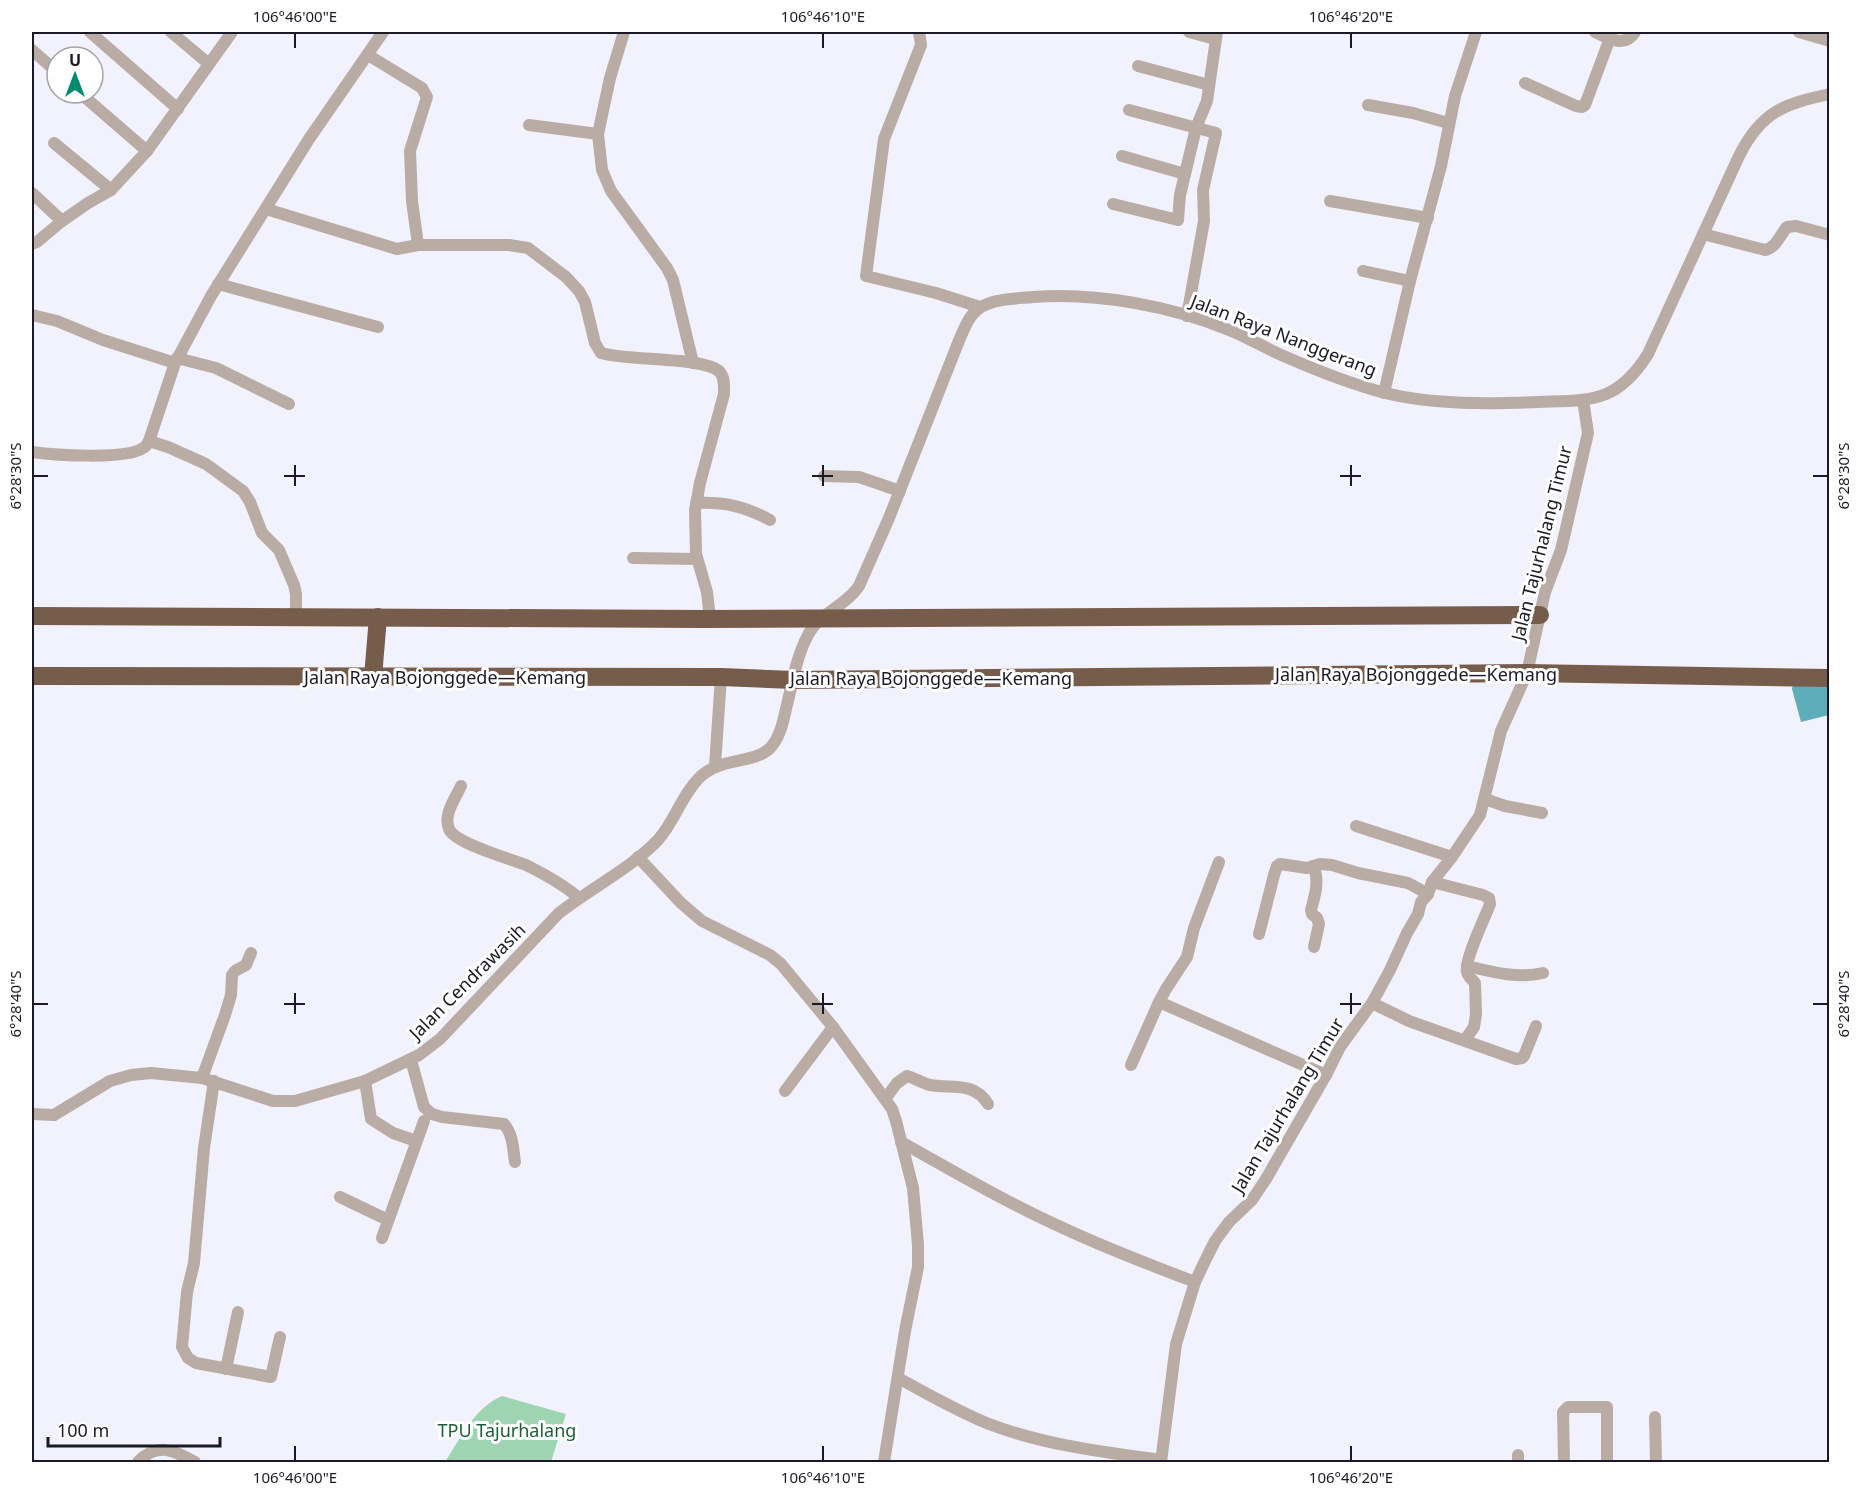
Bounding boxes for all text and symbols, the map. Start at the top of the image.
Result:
text: 106°46'00"E [253,6,337,26]
text: 106°46'10"E [781,6,865,26]
text: 106°46'20"E [1309,6,1393,26]
north arrow [45,45,105,105]
text: U [69,49,81,71]
street label: Jalan Raya Nanggerang [1186,288,1380,382]
text: 6°28'30"S [5,442,25,510]
street label: Jalan Tajurhalang Timur [1505,442,1577,645]
text: 6°28'30"S [1833,442,1853,510]
street label: Jalan Raya Bojonggede—Kemang [1273,662,1557,686]
street label: Jalan Raya Bojonggede—Kemang [302,665,586,689]
street label: Jalan Raya Bojonggede—Kemang [788,666,1072,690]
street label: Jalan Cendrawasih [402,918,530,1046]
text: 6°28'40"S [5,970,25,1038]
text: 6°28'40"S [1833,970,1853,1038]
street label: Jalan Tajurhalang Timur [1224,1012,1349,1199]
scale bar [48,1410,220,1448]
text: 100 m [57,1418,109,1442]
park label: TPU Tajurhalang [438,1418,576,1442]
text: 106°46'00"E [253,1467,337,1487]
text: 106°46'10"E [781,1467,865,1487]
text: 106°46'20"E [1309,1467,1393,1487]

